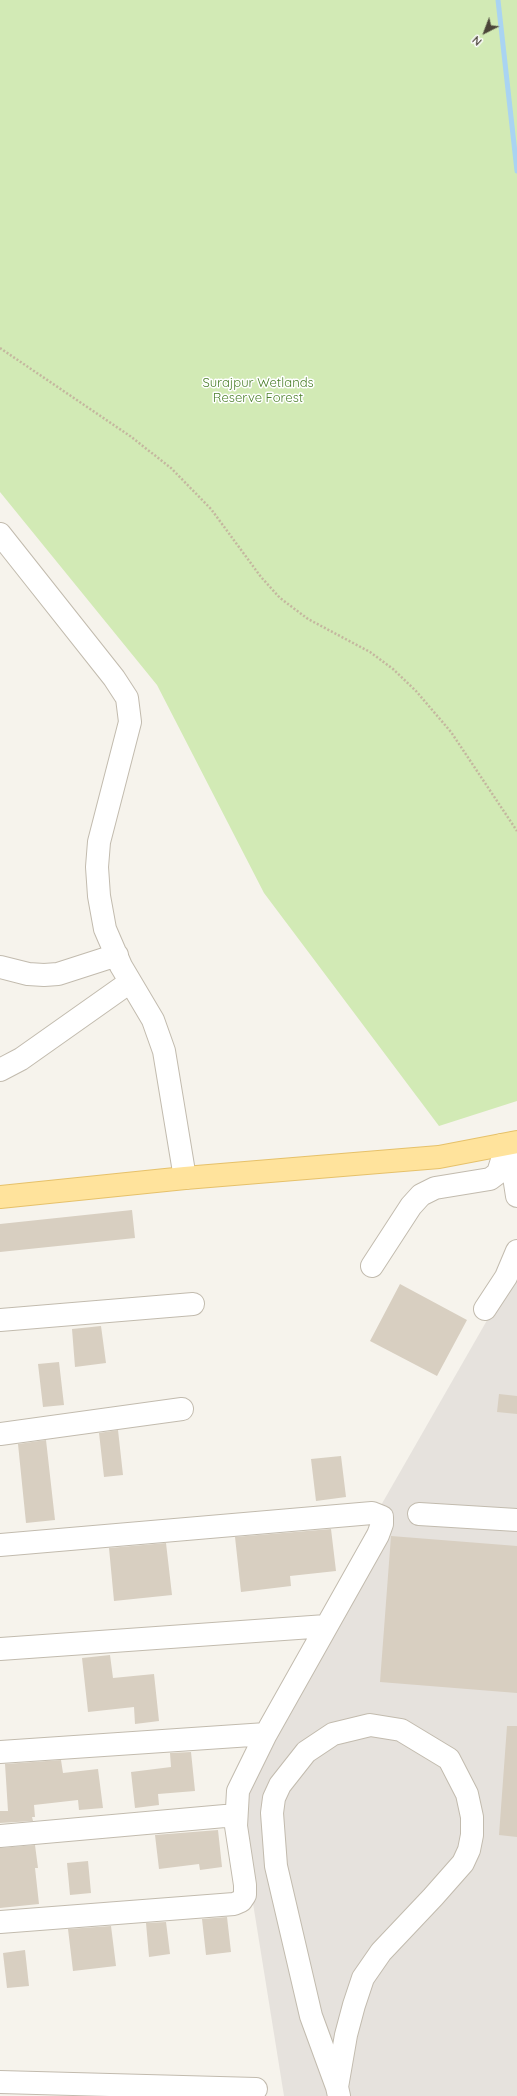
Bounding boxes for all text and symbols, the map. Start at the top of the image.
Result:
north arrow [465,12,505,52]
text: N [469,33,485,49]
park label: Surajpur Wetlands Reserve Forest [202,375,314,406]

